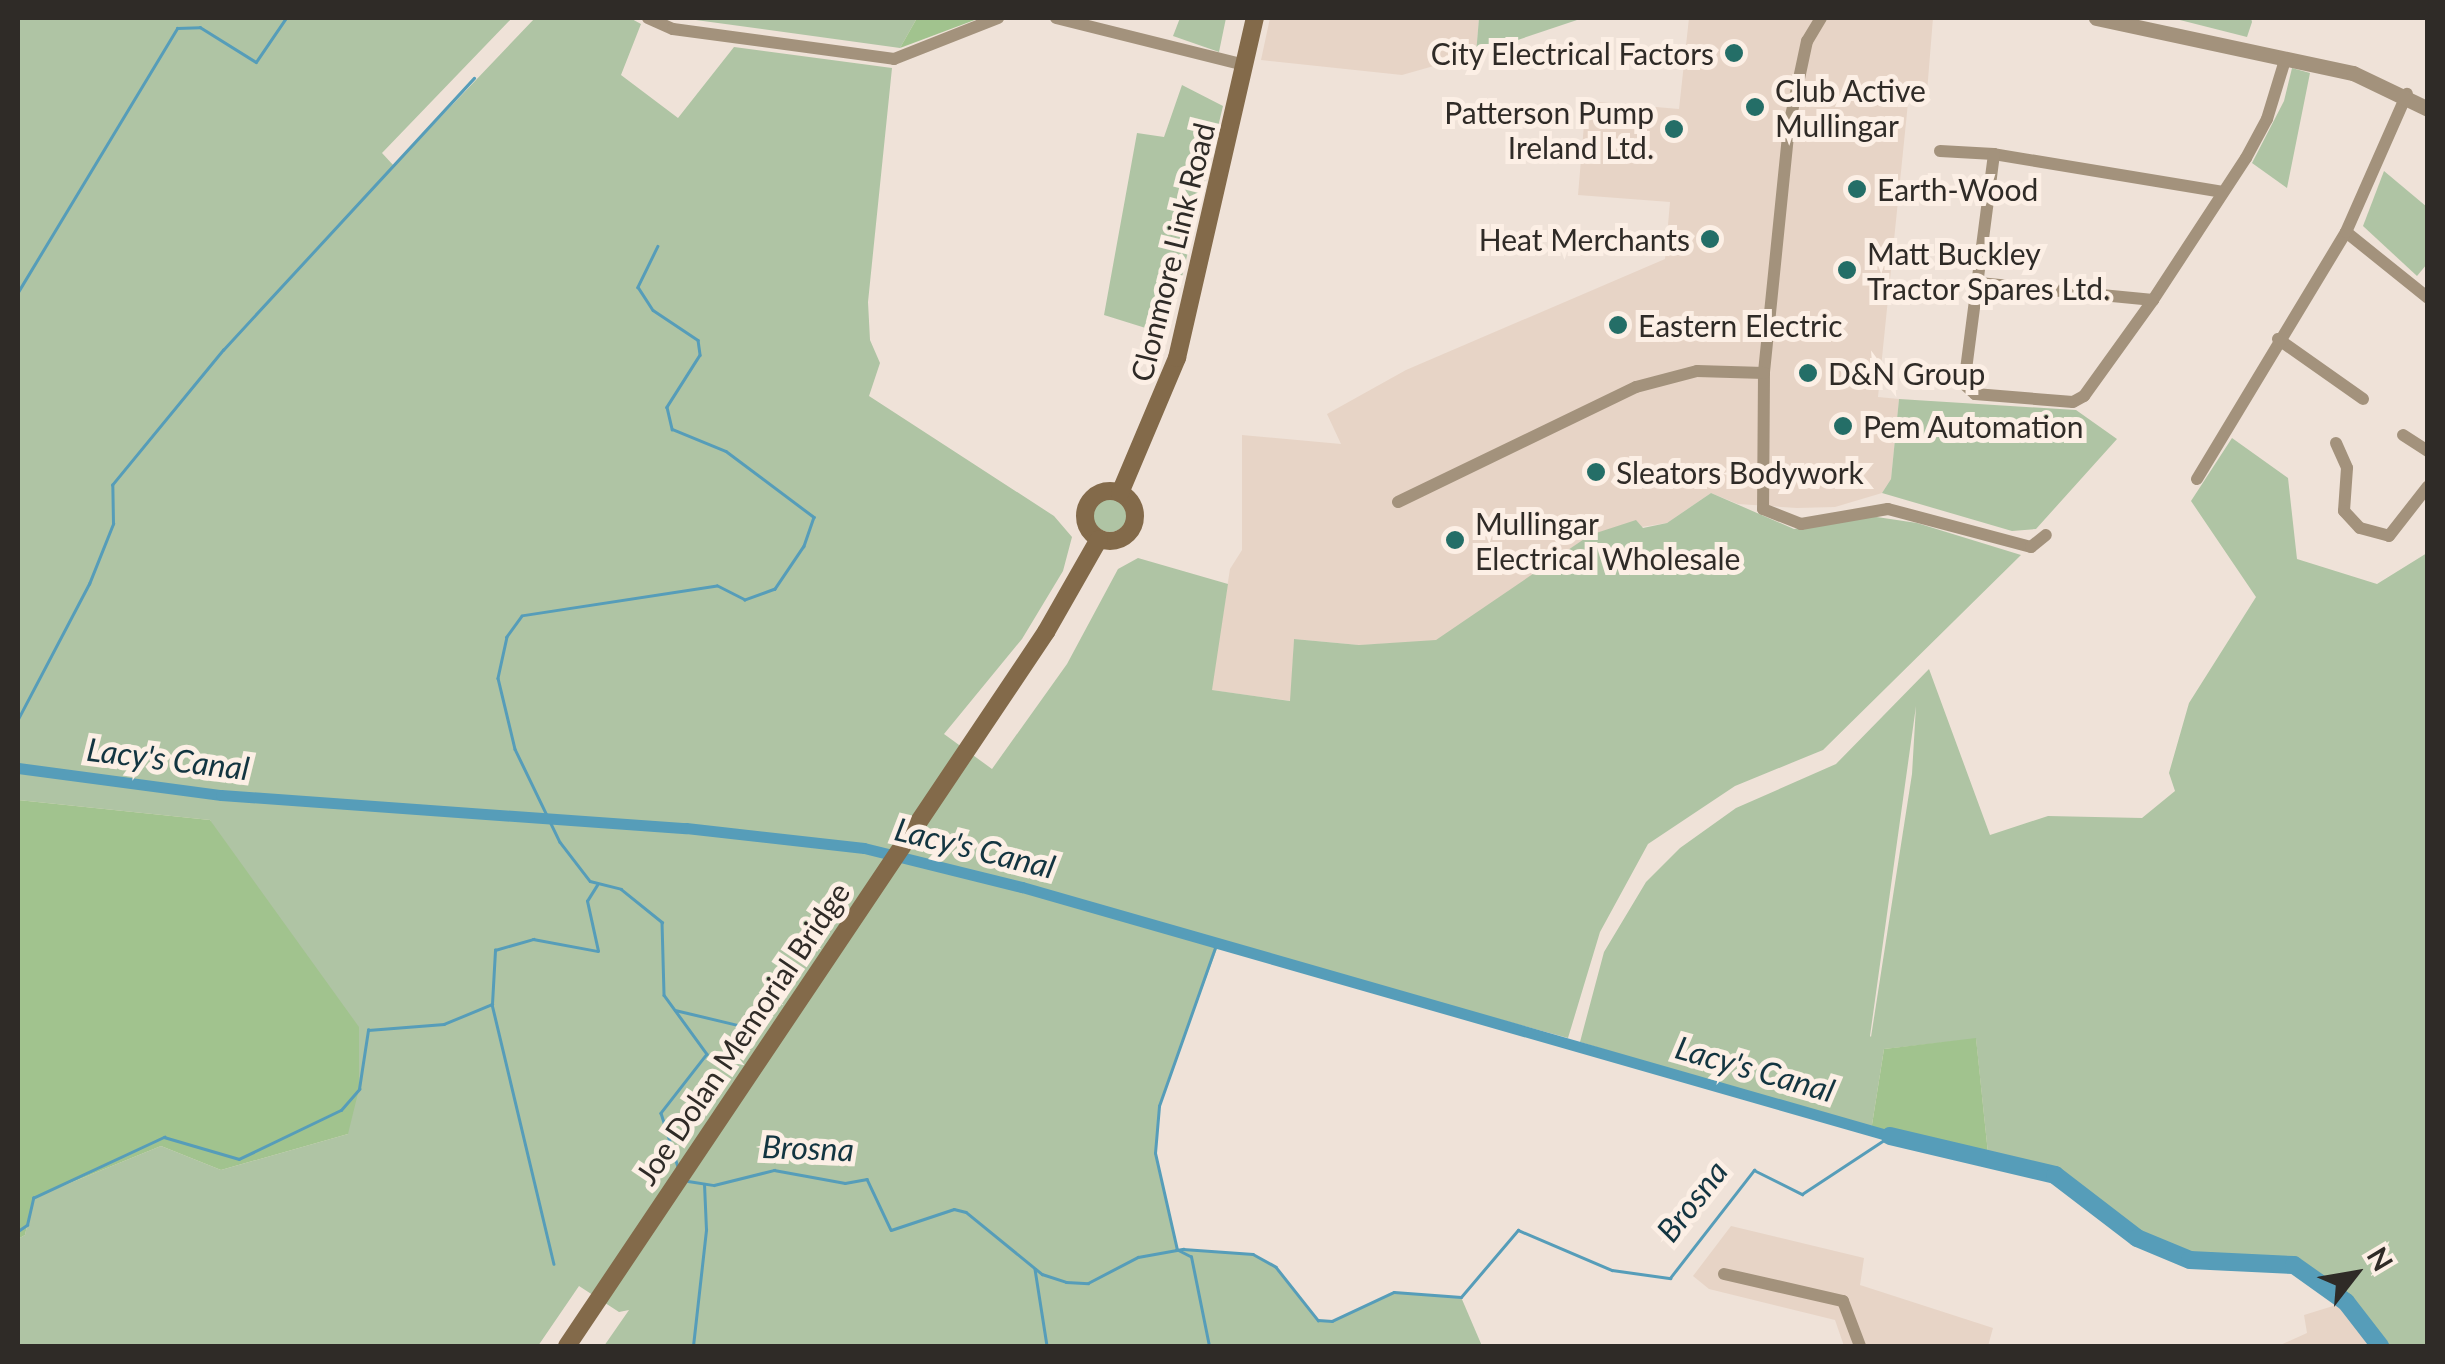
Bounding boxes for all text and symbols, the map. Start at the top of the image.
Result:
place label: City Electrical Factors [1430,35,1714,71]
marker: City Electrical Factors [1723,42,1745,64]
place label: Club Active Mullingar [1775,72,1927,142]
place label: Patterson Pump Ireland Ltd. [1444,94,1654,164]
marker: Club Active Mullingar [1744,96,1766,118]
marker: Patterson Pump Ireland Ltd. [1663,118,1685,140]
street label: Clonmore Link Road [1122,119,1222,385]
place label: Earth-Wood [1877,171,2038,207]
marker: Earth-Wood [1846,178,1868,200]
place label: Heat Merchants [1479,221,1690,257]
marker: Heat Merchants [1699,228,1721,250]
place label: Matt Buckley Tractor Spares Ltd. [1867,235,2111,306]
marker: Matt Buckley Tractor Spares Ltd. [1836,259,1858,281]
place label: Eastern Electric [1638,307,1843,343]
marker: Eastern Electric [1607,314,1629,336]
place label: D&N Group [1828,355,1985,391]
marker: D&N Group [1797,362,1819,384]
place label: Pem Automation [1863,408,2084,444]
marker: Pem Automation [1832,415,1854,437]
place label: Sleators Bodywork [1616,454,1864,490]
marker: Sleators Bodywork [1585,461,1607,483]
place label: Mullingar Electrical Wholesale [1475,505,1741,576]
marker: Mullingar Electrical Wholesale [1444,529,1466,551]
water label: Lacy's Canal [85,730,251,788]
water label: Lacy's Canal [891,810,1059,886]
street label: Joe Dolan Memorial Bridge [627,875,857,1191]
water label: Lacy's Canal [1671,1028,1839,1110]
water label: Brosna [761,1127,855,1169]
water label: Brosna [1649,1153,1735,1249]
north arrow [2305,1224,2405,1324]
text: N [2361,1241,2401,1277]

